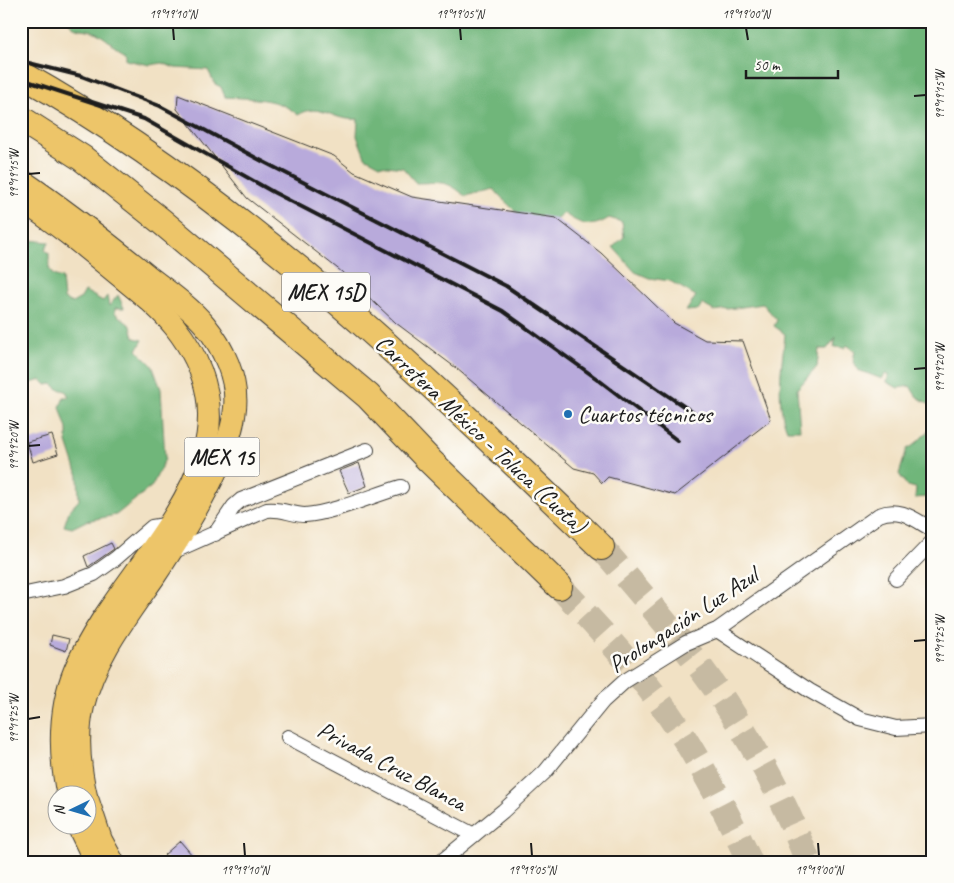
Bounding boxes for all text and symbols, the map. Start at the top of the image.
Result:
text: 19°19'10"N [149,6,198,22]
text: 19°19'05"N [436,6,485,22]
text: 19°19'00"N [722,6,771,22]
scale bar [746,48,839,80]
text: 50 m [754,56,781,75]
text: 99°19'15"W [932,68,948,119]
text: 99°19'15"W [6,147,22,198]
road number: MEX 15D [282,272,370,312]
street label: Carretera México - Toluca (Cuota) [369,328,594,541]
text: 99°19'20"W [932,341,948,392]
place label: Cuartos técnicos [578,399,715,429]
marker: Cuartos técnicos [562,408,574,420]
text: 99°19'20"W [6,419,22,470]
road number: MEX 15 [184,438,260,477]
street label: Prolongación Luz Azul [603,558,767,679]
text: 99°19'25"W [932,613,948,664]
text: 99°19'25"W [6,692,22,743]
street label: Privada Cruz Blanca [312,714,473,819]
north arrow [48,786,98,836]
text: N [50,804,68,816]
text: 19°19'10"N [221,862,270,878]
text: 19°19'05"N [508,862,557,878]
text: 19°19'00"N [795,862,844,878]

